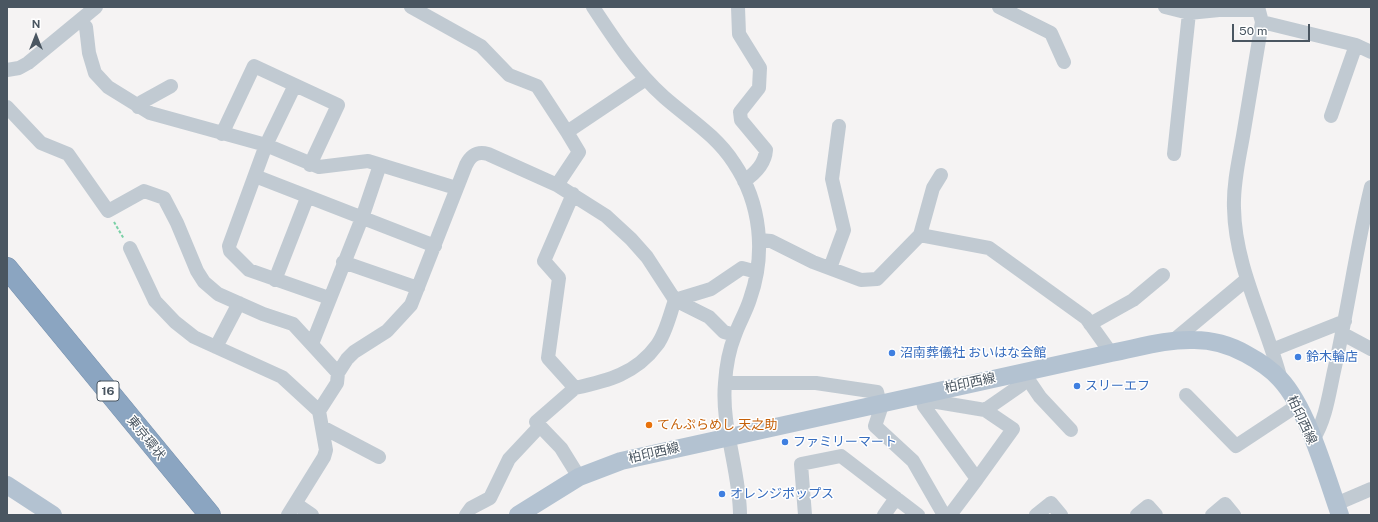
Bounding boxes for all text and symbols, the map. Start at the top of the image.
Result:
north arrow [16,16,56,56]
scale bar [1234,16,1312,42]
text: N [32,18,40,30]
text: 50 m [1239,24,1267,38]
place label: 沼南葬儀社 おいはな会館 [900,345,1046,361]
marker: 沼南葬儀社 おいはな会館 [887,348,897,358]
place label: 鈴木輪店 [1306,349,1358,365]
marker: 鈴木輪店 [1293,352,1303,362]
street label: 柏印西線 [943,370,997,396]
place label: スリーエフ [1085,378,1150,394]
road number: 16 [97,381,119,401]
marker: スリーエフ [1072,381,1082,391]
street label: 柏印西線 [1284,393,1320,447]
street label: 東京環状 [124,413,168,463]
place label: てんぷらめし 天之助 [657,417,777,433]
marker: てんぷらめし 天之助 [644,420,654,430]
place label: ファミリーマート [793,434,897,450]
marker: ファミリーマート [780,437,790,447]
street label: 柏印西線 [627,440,681,466]
place label: オレンジポップス [730,486,834,502]
marker: オレンジポップス [717,489,727,499]

